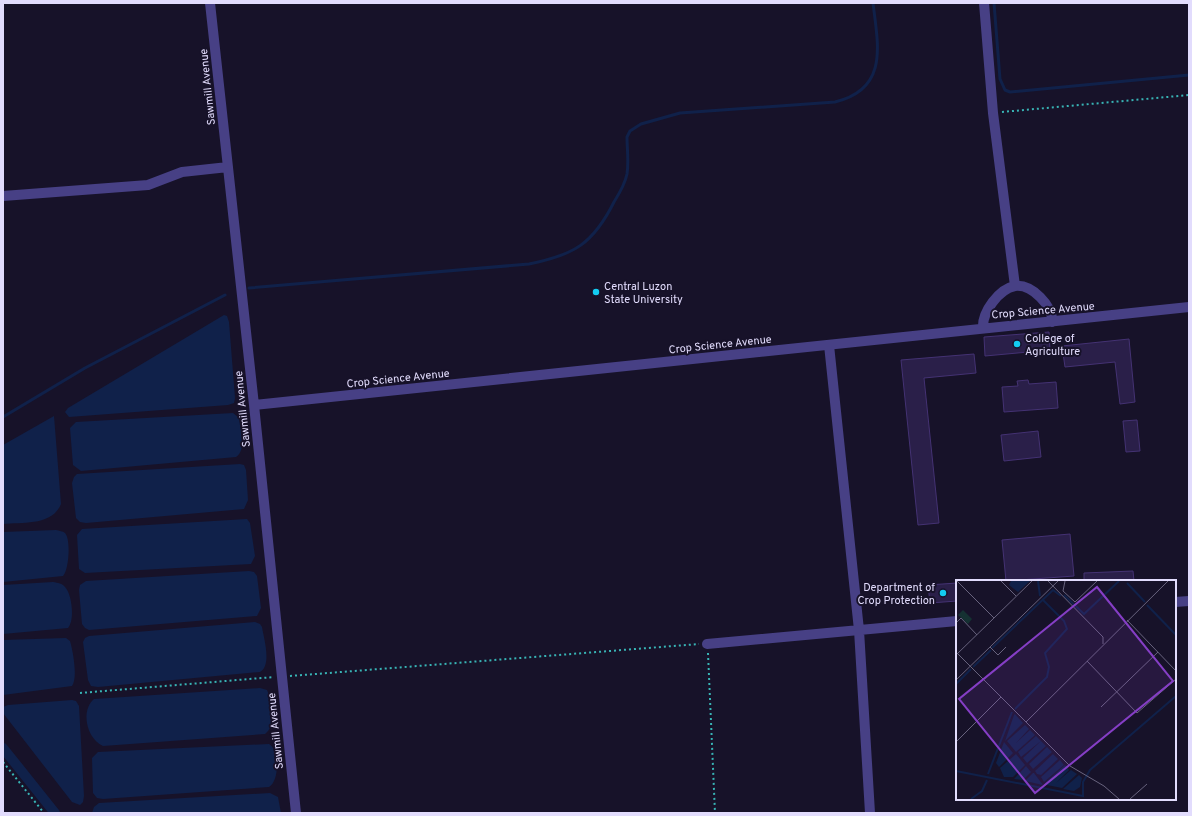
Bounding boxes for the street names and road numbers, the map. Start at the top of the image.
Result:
street label: Sawmill Avenue [197,48,219,126]
street label: Crop Science Avenue [991,300,1095,322]
street label: Crop Science Avenue [668,333,772,357]
street label: Crop Science Avenue [346,367,450,391]
street label: Sawmill Avenue [232,370,254,448]
street label: Sawmill Avenue [265,692,287,770]

